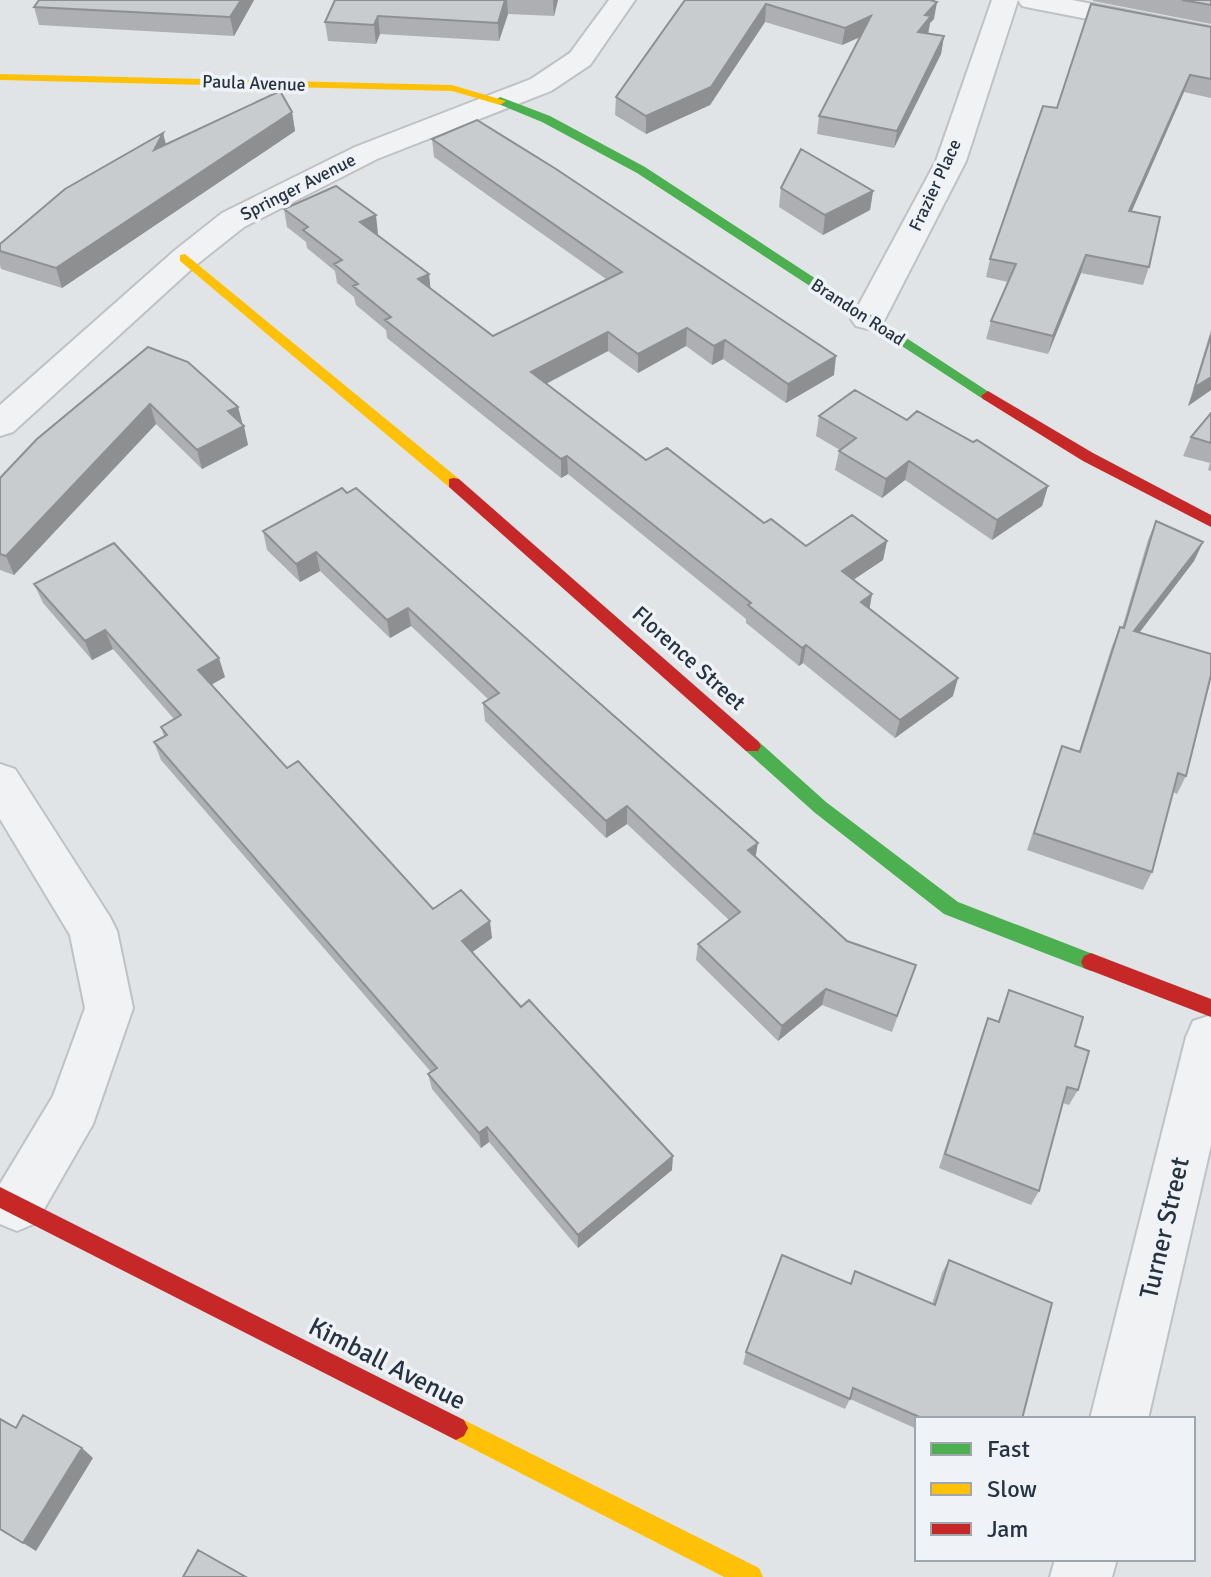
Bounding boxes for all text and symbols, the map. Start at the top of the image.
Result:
street label: Paula Avenue [202,70,306,96]
street label: Frazier Place [904,135,966,235]
street label: Springer Avenue [237,148,359,226]
street label: Brandon Road [807,274,909,350]
street label: Florence Street [627,600,751,716]
street label: Turner Street [1133,1154,1197,1302]
street label: Kimball Avenue [303,1311,471,1417]
legend [915,1417,1195,1561]
text: Fast [987,1434,1030,1464]
text: Slow [987,1474,1037,1504]
text: Jam [987,1514,1028,1544]

